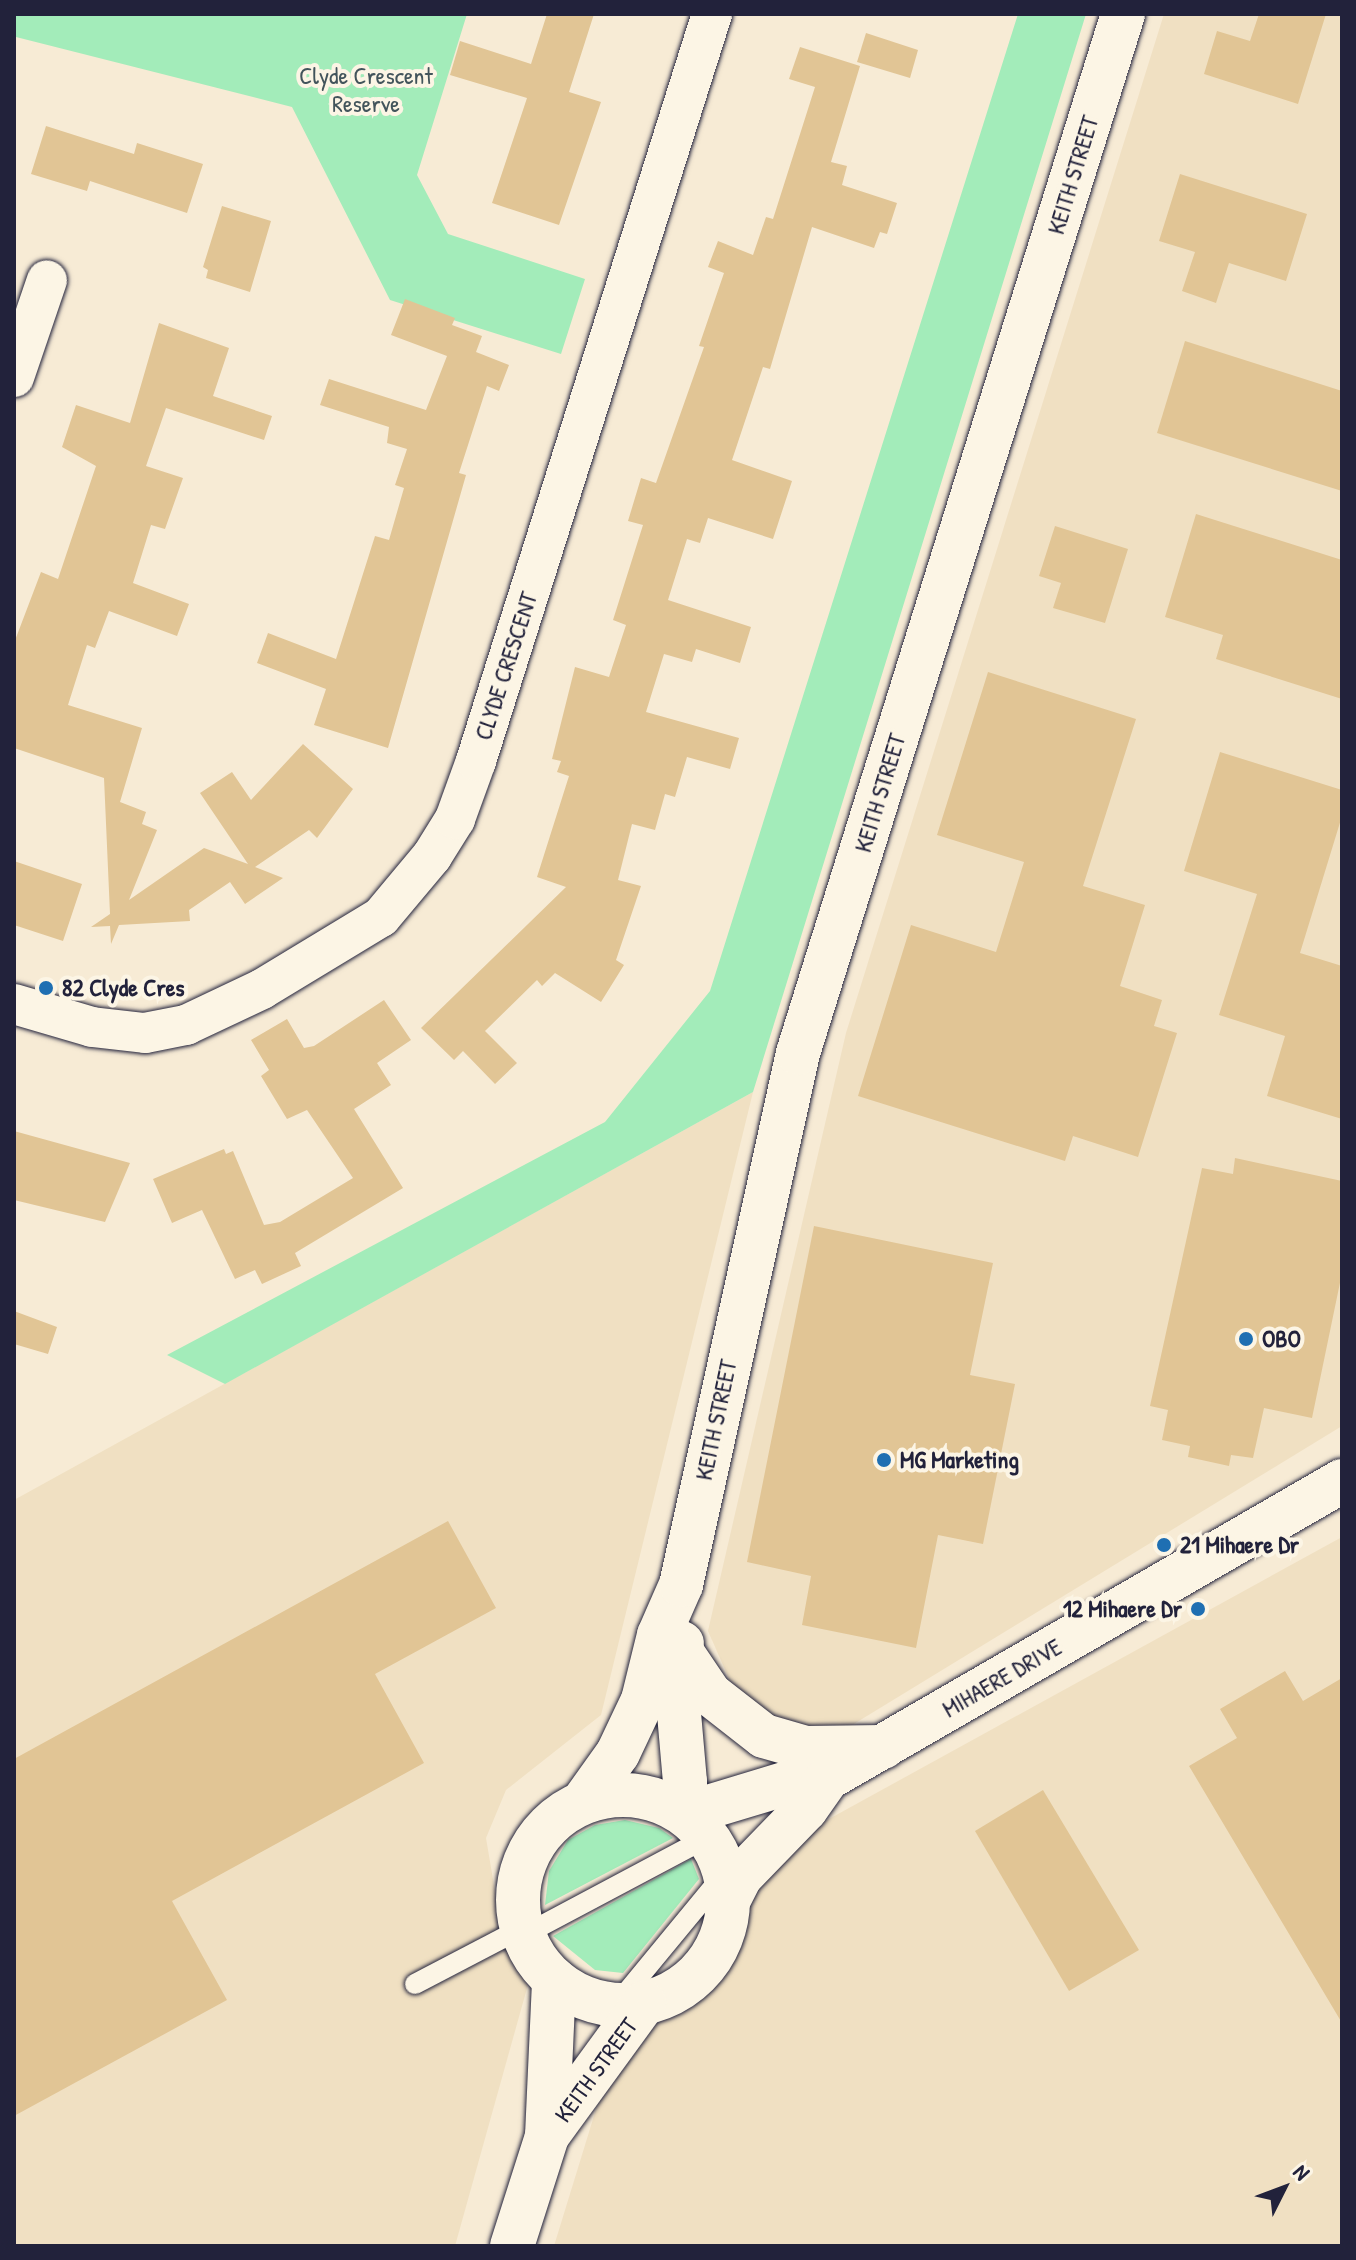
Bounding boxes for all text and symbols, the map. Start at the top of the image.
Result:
park label: Clyde Crescent Reserve [299,62,433,118]
street label: KEITH STREET [1041,112,1105,238]
street label: CLYDE CRESCENT [469,588,543,744]
street label: KEITH STREET [848,730,912,856]
place label: 82 Clyde Cres [62,974,184,1002]
marker: 82 Clyde Cres [37,979,55,997]
place label: OBO [1262,1325,1301,1353]
marker: OBO [1237,1330,1255,1348]
street label: KEITH STREET [689,1357,743,1483]
place label: MG Marketing [900,1446,1019,1474]
marker: MG Marketing [875,1451,893,1469]
place label: 21 Mihaere Dr [1180,1531,1299,1559]
marker: 21 Mihaere Dr [1155,1536,1173,1554]
place label: 12 Mihaere Dr [1063,1595,1182,1623]
marker: 12 Mihaere Dr [1189,1600,1207,1618]
street label: MIHAERE DRIVE [937,1632,1067,1724]
street label: KEITH STREET [548,2012,644,2128]
north arrow [1244,2148,1324,2228]
text: N [1287,2158,1317,2186]

